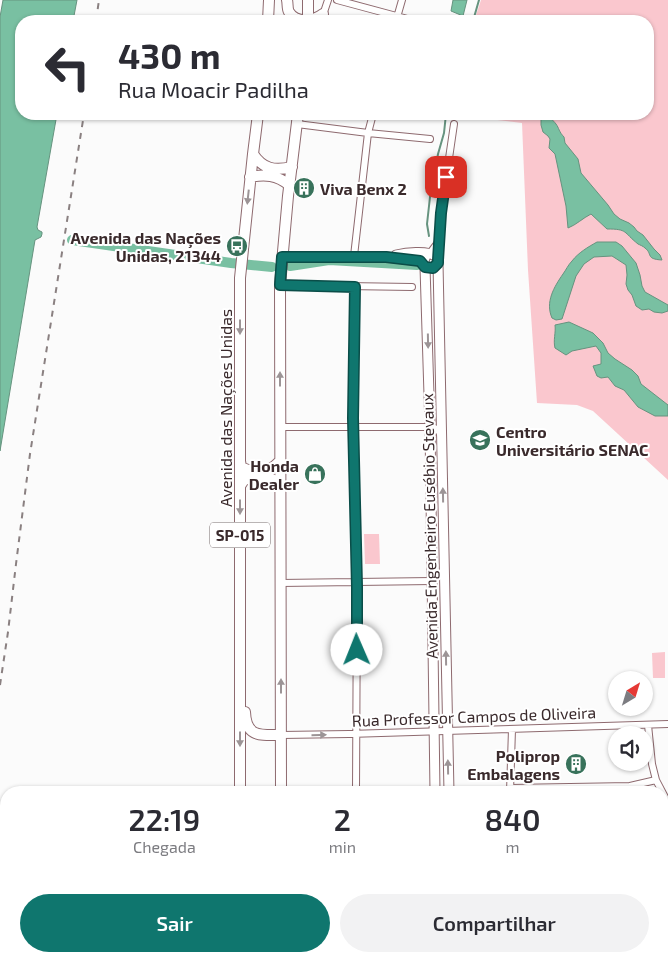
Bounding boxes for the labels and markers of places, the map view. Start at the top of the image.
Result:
pin [425,156,467,198]
building icon: Viva Benx 2 [292,176,316,200]
place label: Viva Benx 2 [320,179,407,198]
place label: Avenida das Nações Unidas, 21344 [70,228,221,265]
bus stop icon: Avenida das Nações Unidas, 21344 [225,234,249,258]
place label: Centro Universitário SENAC [496,422,648,459]
school or university icon: Centro Universitário SENAC [468,428,492,452]
place label: Honda Dealer [249,456,299,493]
shop icon: Honda Dealer [303,462,327,486]
place label: Poliprop Embalagens [467,746,560,783]
building icon: Poliprop Embalagens [564,752,588,776]

